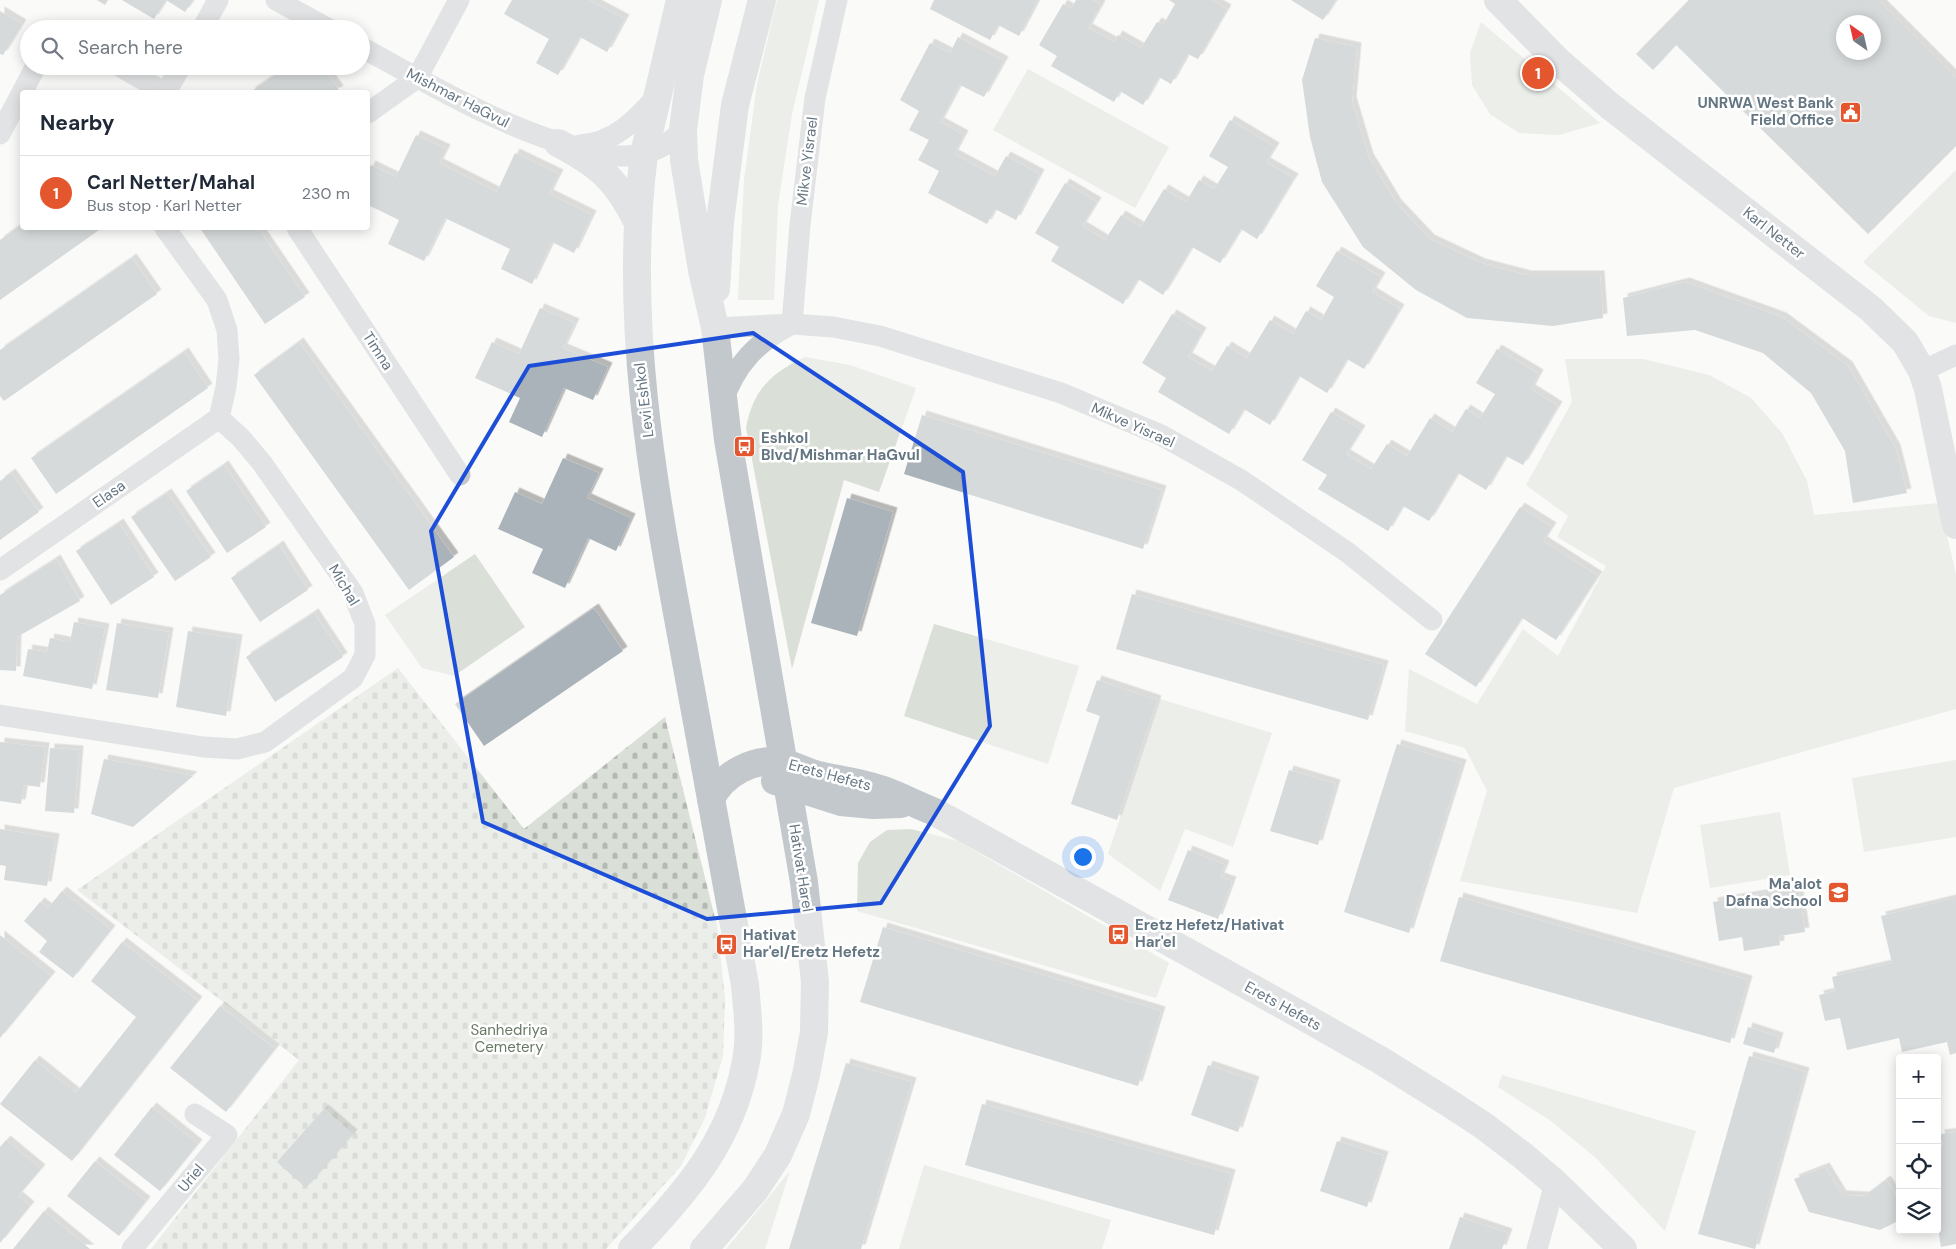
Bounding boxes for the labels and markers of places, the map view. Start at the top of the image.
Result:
pin: 1 [1522,54,1554,92]
place label: UNRWA West Bank Field Office [1697,93,1834,130]
public building icon: UNRWA West Bank Field Office [1838,100,1862,124]
place label: Eshkol Blvd/Mishmar HaGvul [761,428,920,465]
bus stop icon: Eshkol Blvd/Mishmar HaGvul [733,435,757,459]
place label: Ma'alot Dafna School [1726,874,1822,911]
school or university icon: Ma'alot Dafna School [1826,881,1850,905]
place label: Eretz Hefetz/Hativat Har'el [1135,915,1284,952]
bus stop icon: Eretz Hefetz/Hativat Har'el [1107,922,1131,946]
place label: Hativat Har'el/Eretz Hefetz [743,925,880,962]
bus stop icon: Hativat Har'el/Eretz Hefetz [715,932,739,956]

